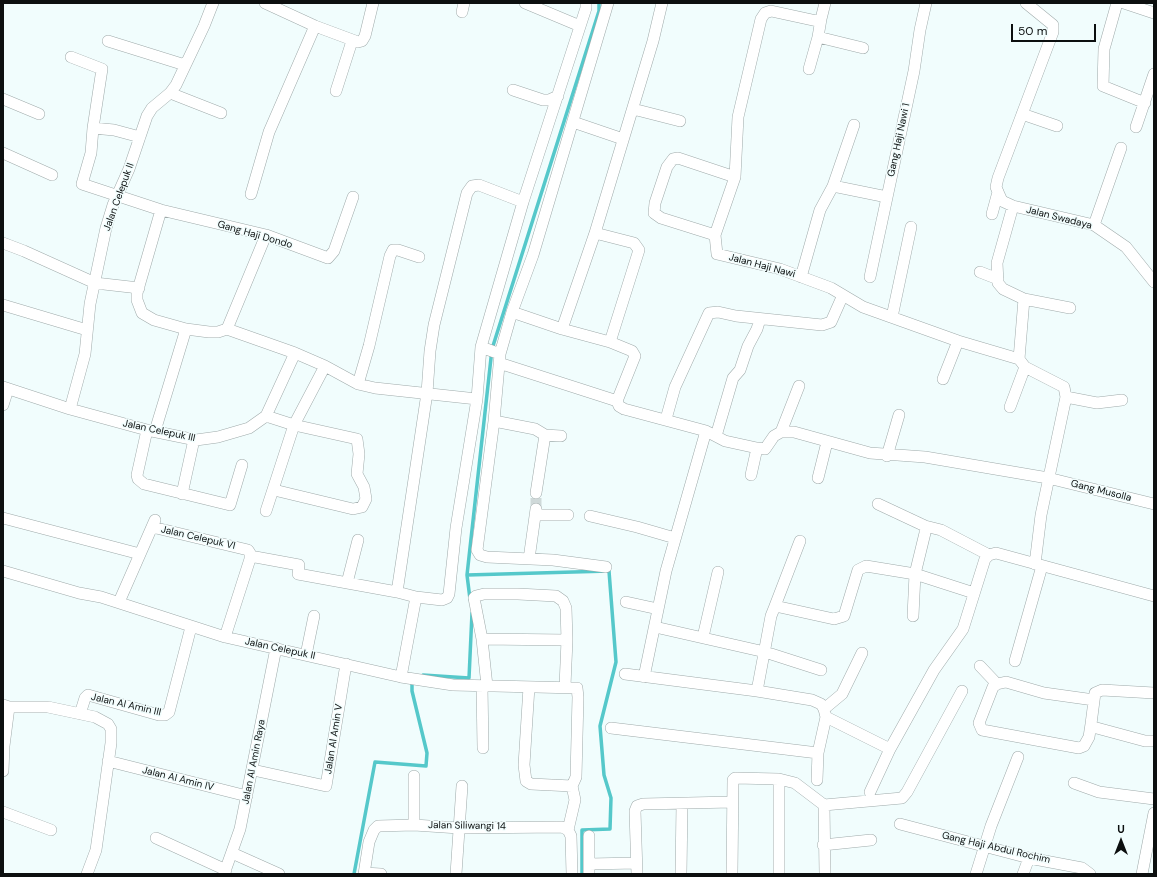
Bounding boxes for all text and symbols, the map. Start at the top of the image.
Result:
scale bar [1013,16,1098,42]
text: 50 m [1018,23,1047,39]
street label: Gang Haji Nawi 1 [885,102,913,178]
street label: Jalan Celepuk II [101,161,137,233]
street label: Jalan Swadaya [1025,204,1093,232]
street label: Gang Haji Dondo [216,219,294,251]
street label: Jalan Haji Nawi [727,251,797,281]
street label: Jalan Celepuk III [122,417,196,445]
street label: Gang Musolla [1069,478,1133,504]
street label: Jalan Celepuk VI [160,524,236,552]
street label: Jalan Celepuk II [244,636,316,662]
street label: Jalan Al Amin III [90,691,162,719]
street label: Jalan Al Amin V [323,703,345,775]
street label: Jalan Al Amin Raya [240,719,268,805]
street label: Jalan Al Amin IV [141,764,215,794]
street label: Jalan Siliwangi 14 [428,819,506,833]
north arrow [1101,821,1141,861]
text: U [1117,822,1125,836]
street label: Gang Haji Abdul Rochim [941,830,1051,866]

